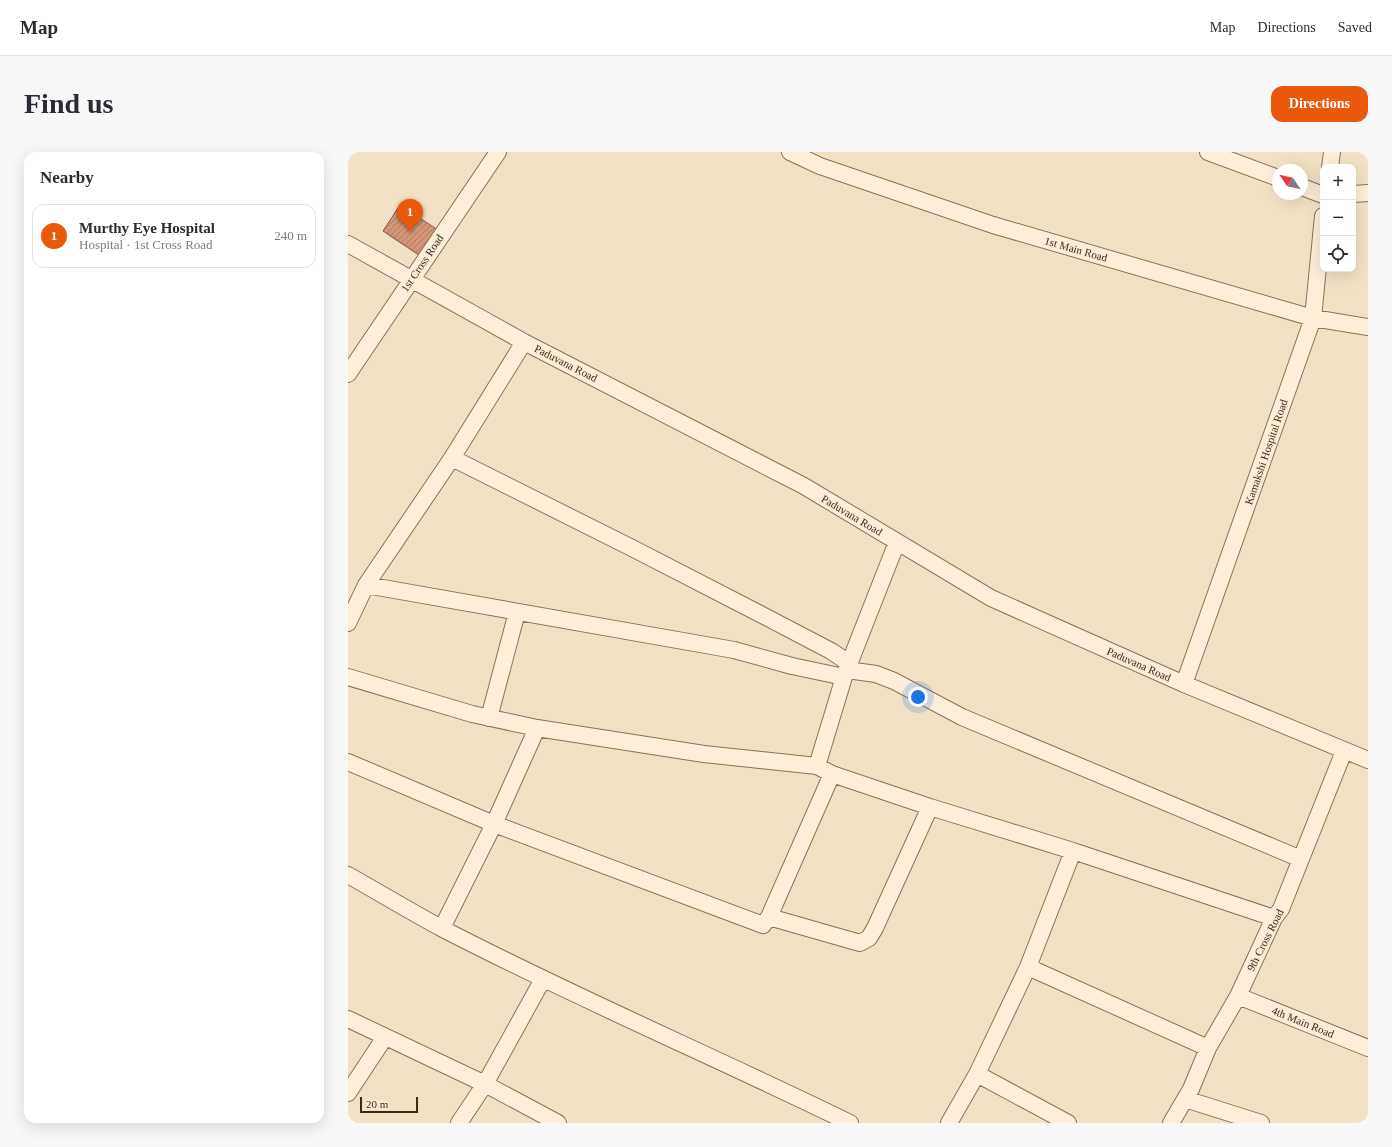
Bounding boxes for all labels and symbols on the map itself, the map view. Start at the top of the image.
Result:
north arrow [1272,164,1308,200]
pin: 1 [397,199,423,232]
street label: 1st Cross Road [398,232,446,294]
street label: 1st Main Road [1043,234,1109,264]
street label: Paduvana Road [533,342,600,384]
street label: Kamakshi Hospital Road [1242,397,1290,506]
street label: Paduvana Road [819,492,885,538]
street label: Paduvana Road [1105,645,1173,684]
your location [908,687,928,707]
street label: 9th Cross Road [1244,907,1286,973]
street label: 4th Main Road [1270,1004,1336,1040]
scale bar [360,1095,418,1114]

